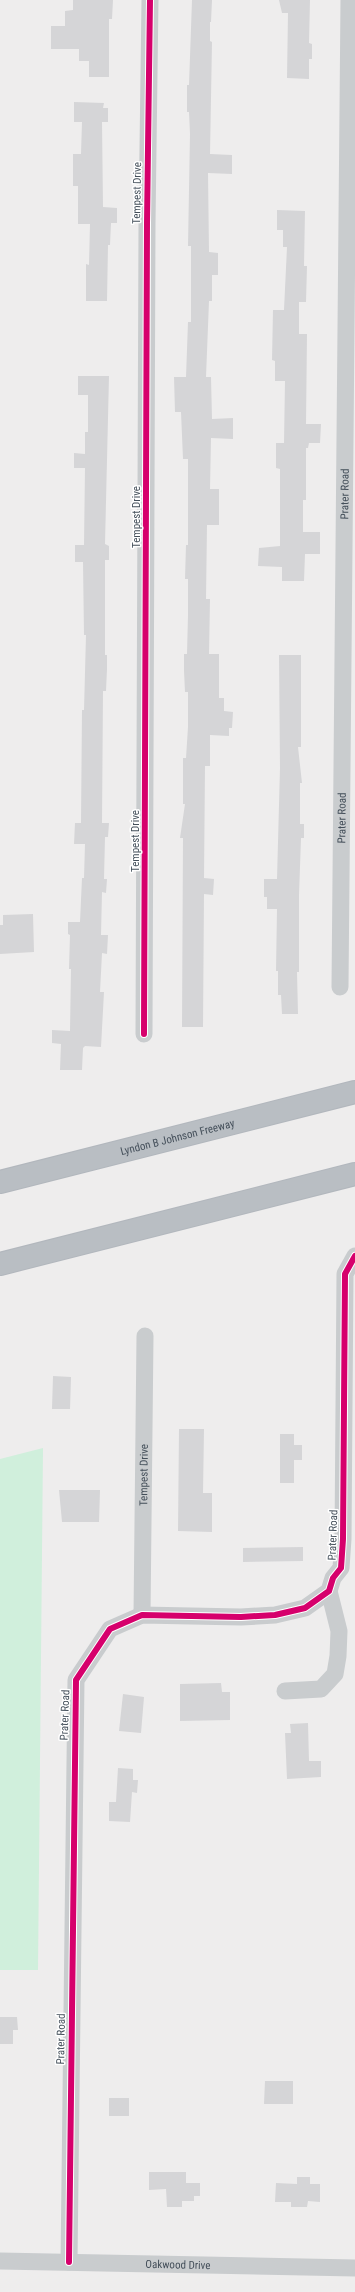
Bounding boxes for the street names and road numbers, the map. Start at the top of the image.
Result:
street label: Tempest Drive [130,162,144,224]
street label: Prater Road [338,468,351,520]
street label: Tempest Drive [130,486,143,548]
street label: Prater Road [335,792,348,844]
street label: Tempest Drive [129,810,142,872]
street label: Lyndon B Johnson Freeway [119,1116,236,1158]
street label: Tempest Drive [137,1444,150,1506]
street label: Prater Road [326,1509,340,1561]
street label: Prater Road [58,1689,72,1741]
street label: Prater Road [54,2013,68,2065]
street label: Oakwood Drive [145,2257,211,2272]

